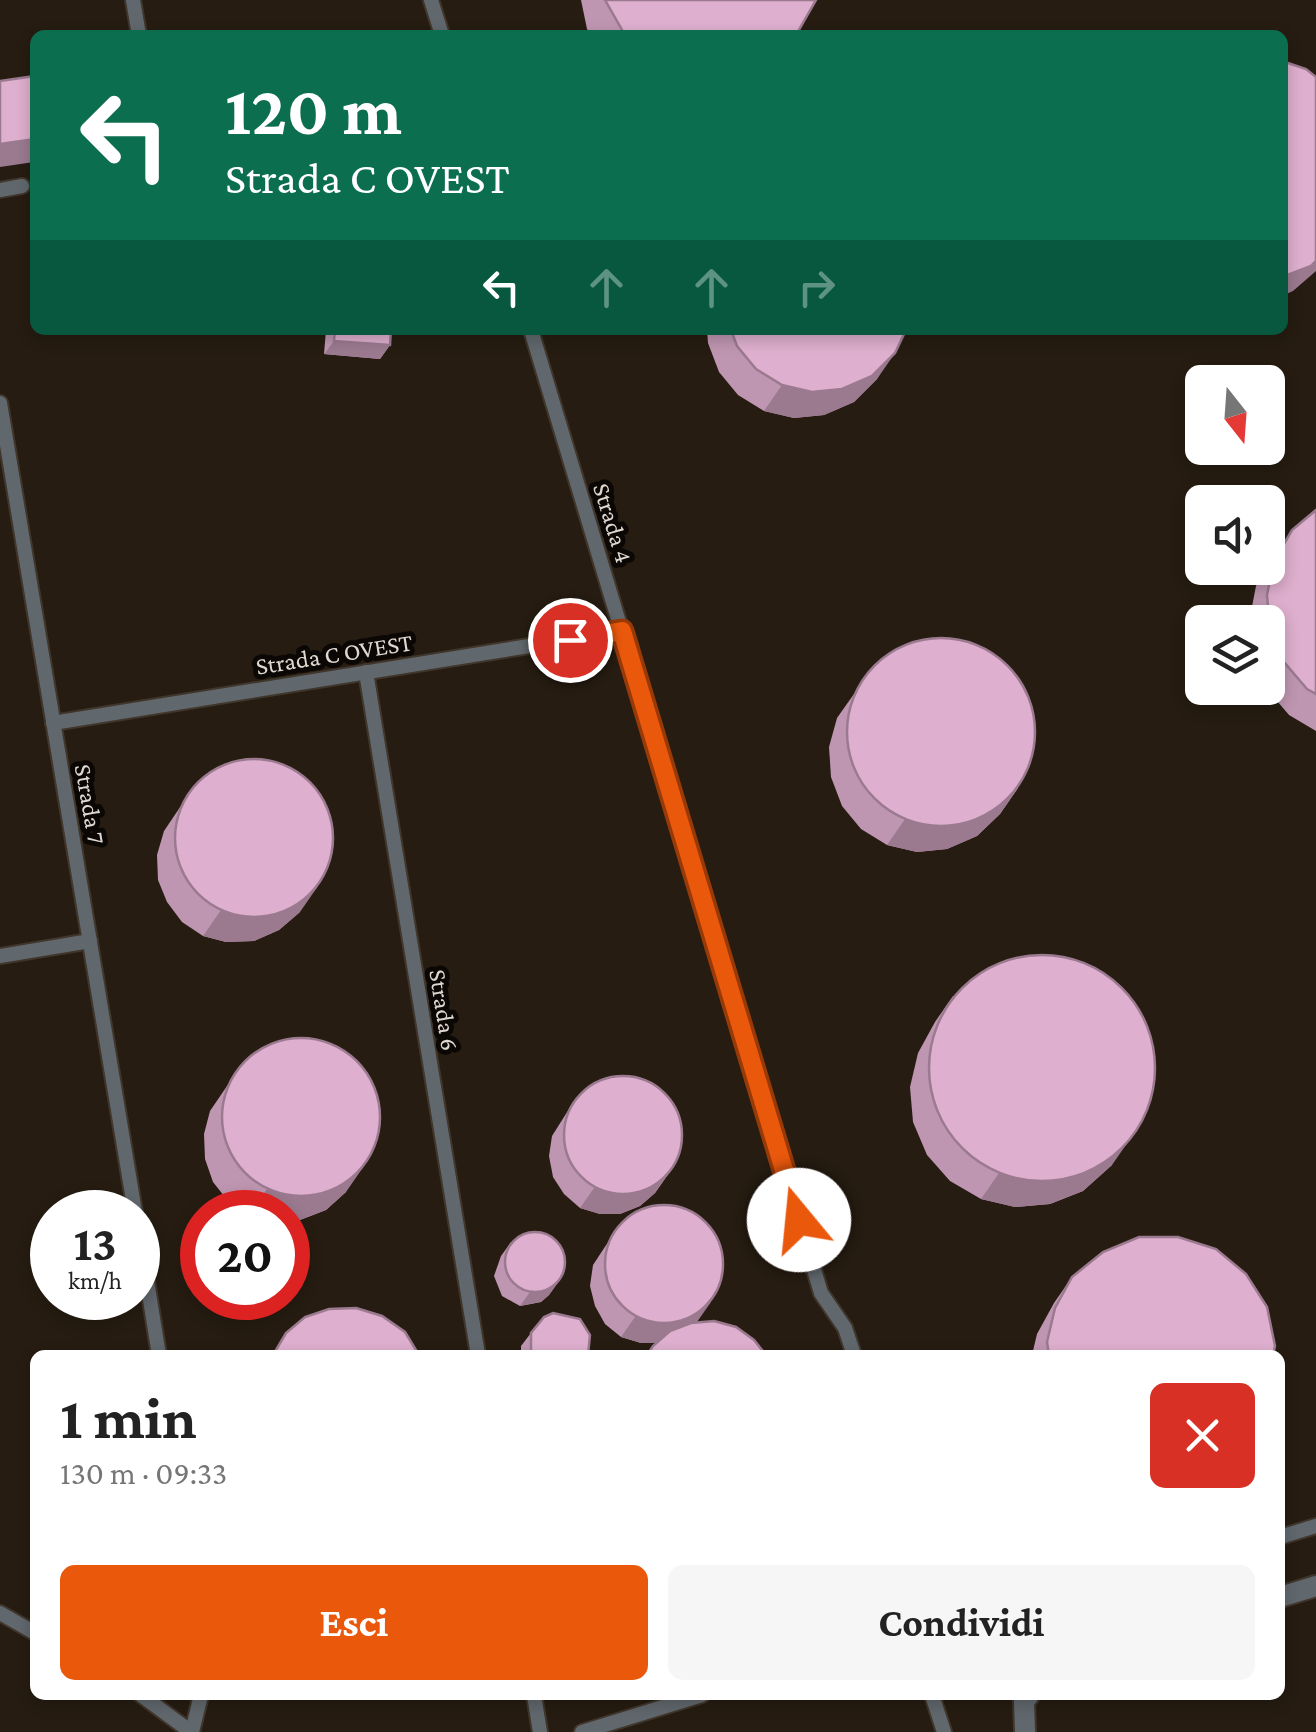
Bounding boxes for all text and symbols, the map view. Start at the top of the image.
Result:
icon: left [60,70,190,200]
text: 120 m [225,71,402,149]
text: Strada C OVEST [225,153,510,203]
icon: left [474,260,529,315]
icon: ahead [579,260,634,315]
icon: ahead [684,260,739,315]
icon: right [789,260,844,315]
north arrow [1185,365,1285,465]
map controls [1185,365,1285,705]
street label: Strada 4 [588,480,638,566]
button: sound [1185,485,1285,585]
pin [528,598,613,683]
button: layers [1185,605,1285,705]
icon: arrive [543,613,598,668]
street label: Strada C OVEST [254,628,415,680]
street label: Strada 7 [70,762,110,846]
street label: Strada 6 [424,967,464,1053]
position arrow [747,1168,851,1272]
speed limit sign: 20 [180,1190,310,1320]
text: 13 [73,1215,117,1271]
text: km/h [68,1267,122,1294]
button: close [1150,1383,1255,1488]
text: 1 min [60,1384,197,1451]
text: 130 m · 09:33 [60,1455,227,1491]
button: Esci [60,1565,648,1680]
button: Condividi [668,1565,1255,1680]

